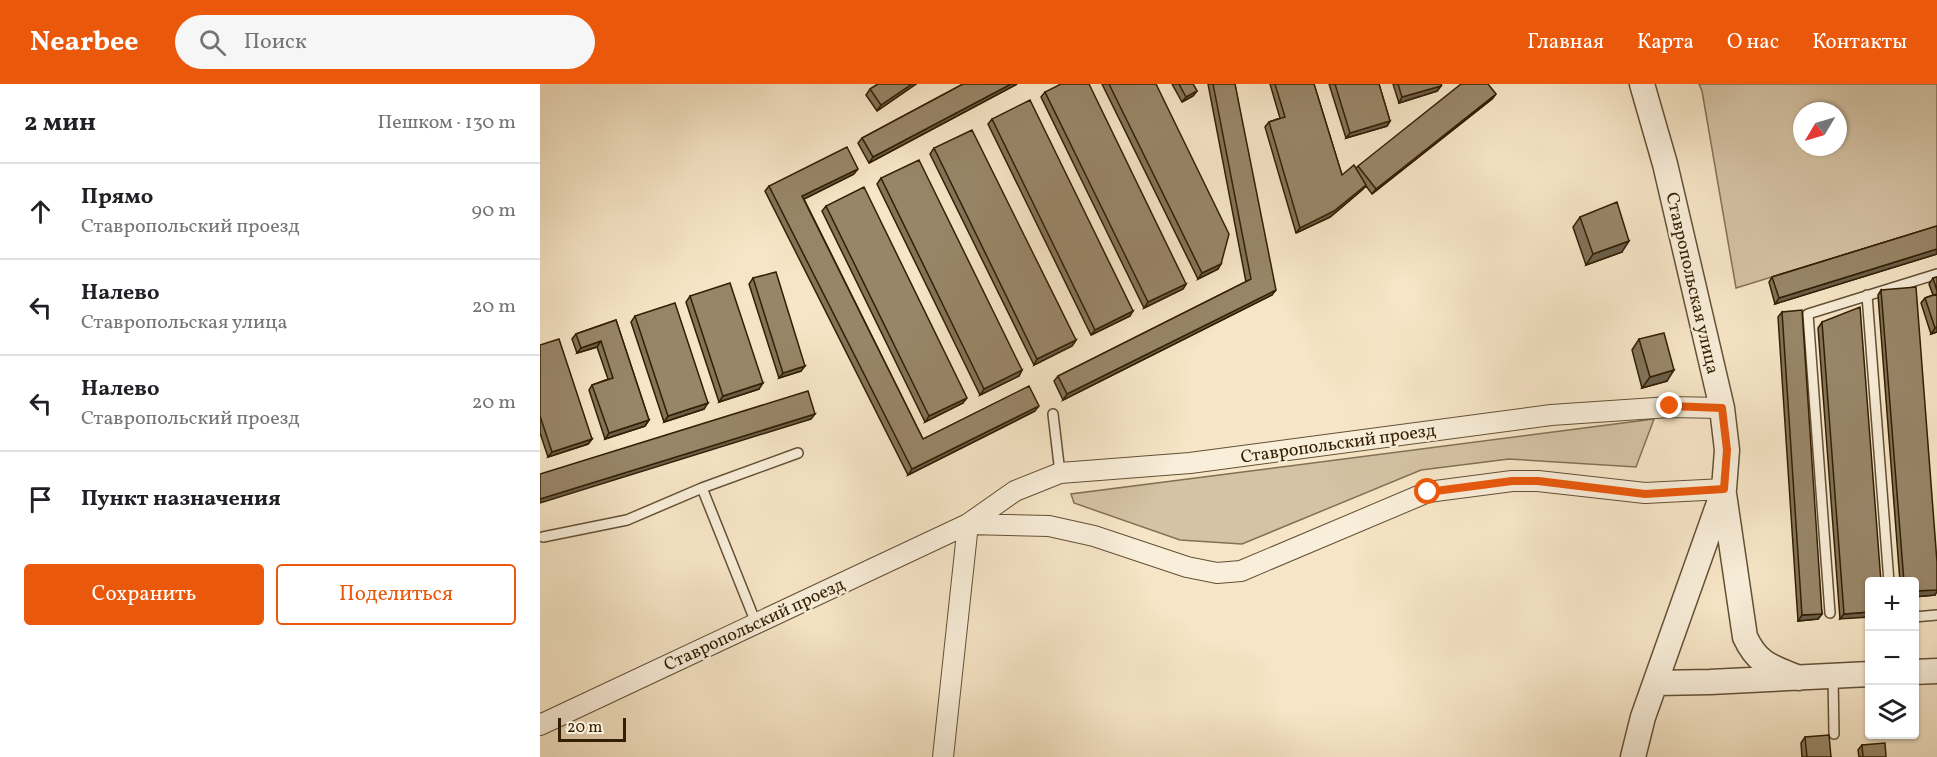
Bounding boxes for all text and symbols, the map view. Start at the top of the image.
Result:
search box [175,15,595,69]
text: Nearbee [30,23,139,62]
icon: search [196,26,229,59]
text: Поиск [244,27,307,58]
text: Главная [1527,28,1604,57]
text: Карта [1637,28,1694,57]
text: О нас [1727,28,1779,57]
text: Контакты [1812,28,1907,57]
north arrow [1793,102,1847,156]
text: 2 мин [24,105,96,141]
text: Пешком · 130 m [377,109,516,137]
text: Прямо [81,182,153,213]
street label: Ставропольская улица [1658,190,1725,377]
icon: ahead [24,195,57,228]
text: 90 m [472,197,516,225]
text: Ставропольский проезд [81,213,300,241]
text: Налево [81,278,160,309]
icon: left [24,291,57,324]
text: 20 m [472,293,516,321]
text: Ставропольская улица [81,309,288,337]
text: Налево [81,374,160,405]
icon: left [24,387,57,420]
text: 20 m [472,389,516,417]
route end [1656,392,1682,418]
text: Ставропольский проезд [81,405,300,433]
street label: Ставропольский проезд [1239,418,1437,471]
route start [1414,478,1440,504]
icon: arrive [24,483,57,516]
text: Пункт назначения [81,484,281,515]
button: Сохранить [24,564,264,625]
button: Поделиться [276,564,516,625]
street label: Ставропольский проезд [660,572,849,678]
map controls [1865,577,1919,739]
button: + [1865,577,1919,631]
button: − [1865,631,1919,685]
button: layers [1865,685,1919,739]
scale bar [558,715,626,742]
text: 20 m [567,717,602,739]

